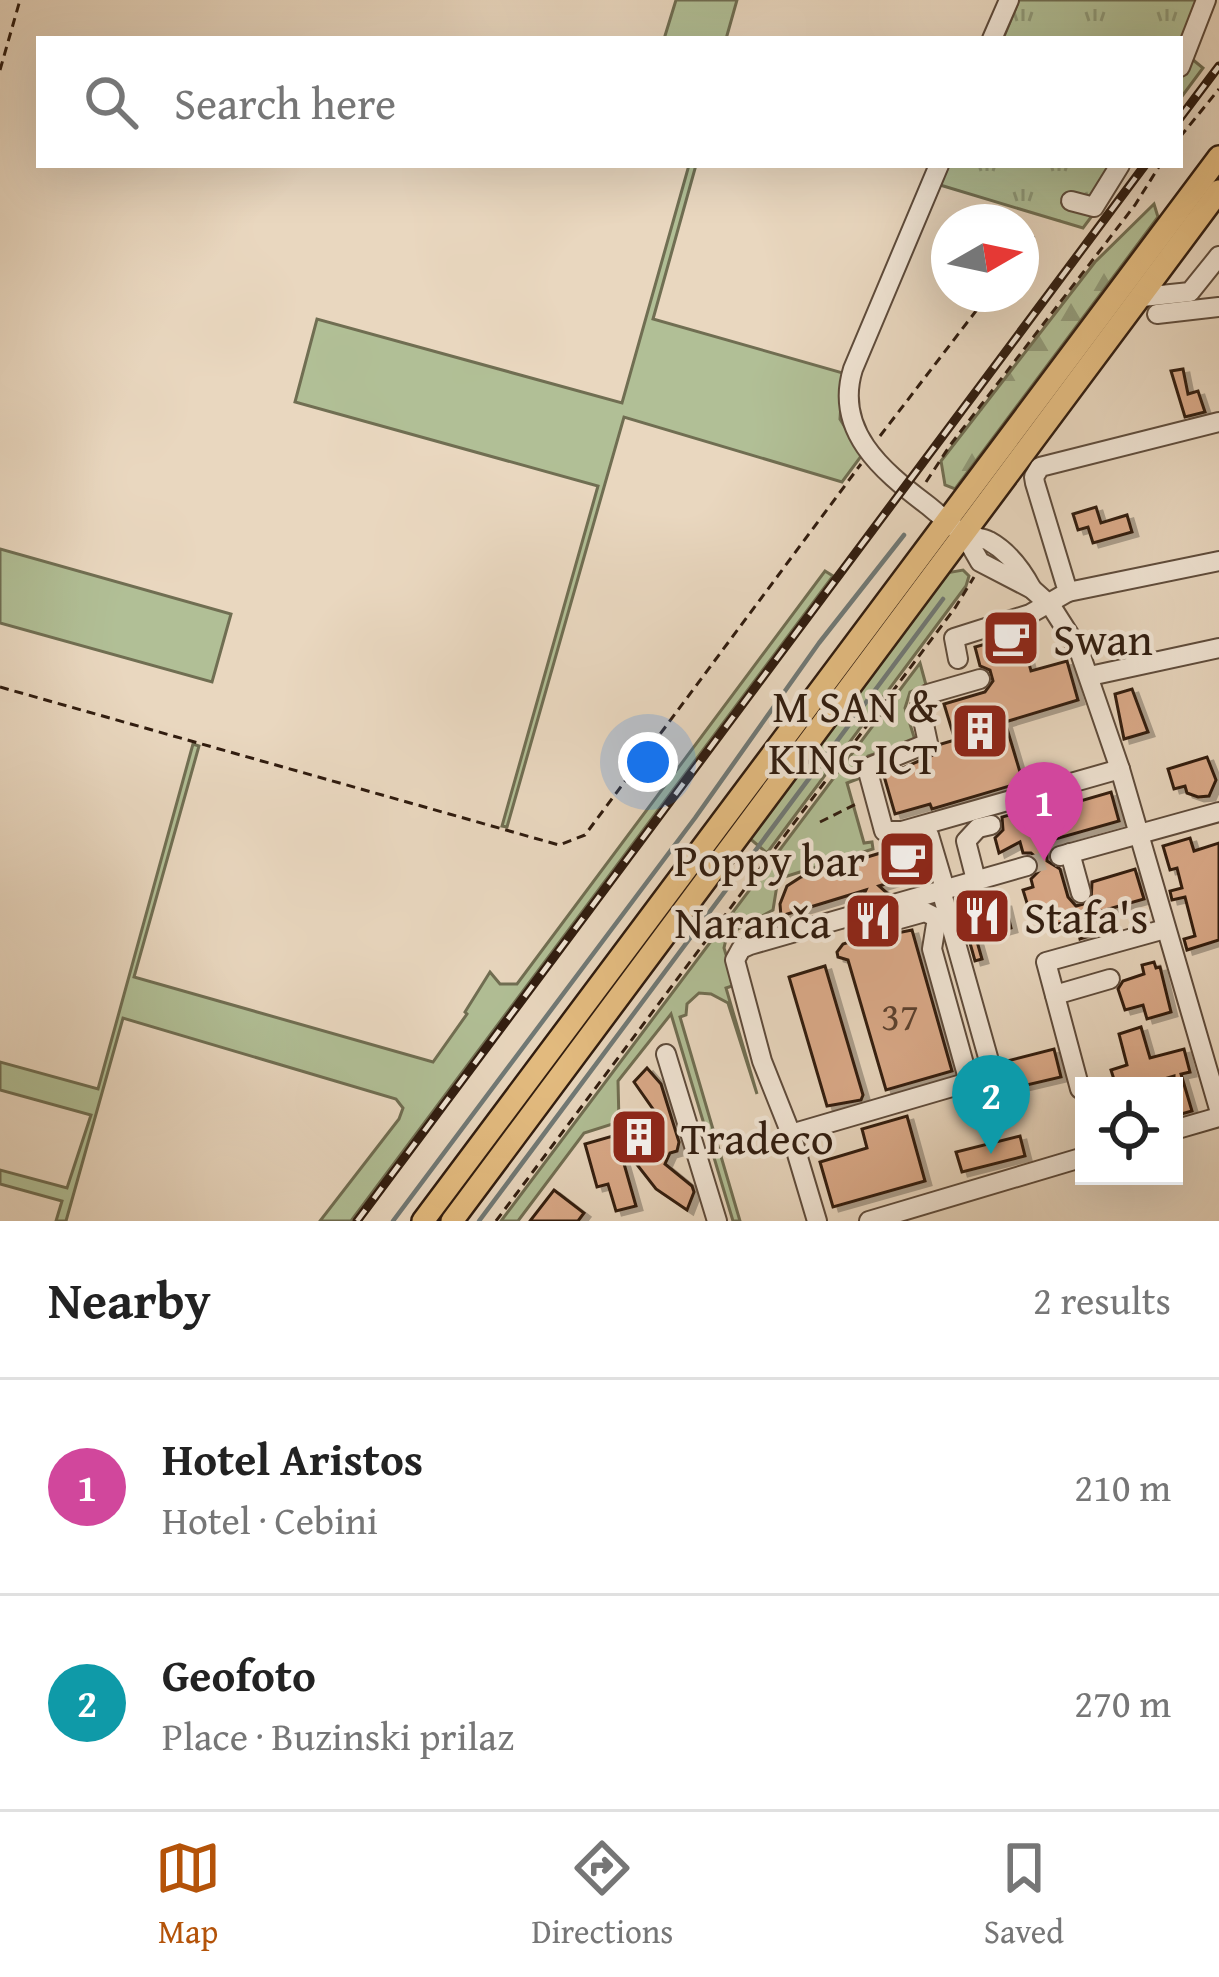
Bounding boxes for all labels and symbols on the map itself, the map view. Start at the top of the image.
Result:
north arrow [931,204,1039,312]
place label: Swan [1053,606,1153,671]
cafe icon: Swan [980,607,1042,669]
place label: M SAN & KING ICT [768,673,939,790]
building icon: M SAN & KING ICT [949,700,1011,762]
your location [618,732,678,792]
pin: 1 [1005,762,1083,861]
place label: Poppy bar [674,827,865,892]
cafe icon: Poppy bar [876,828,938,890]
place label: Stafa's [1024,884,1148,949]
restaurant icon: Stafa's [951,885,1013,947]
place label: Naranča [674,889,831,954]
restaurant icon: Naranča [842,890,904,952]
house number: 37 [881,987,919,1044]
pin: 2 [952,1055,1030,1154]
place label: Tradeco [681,1105,834,1170]
building icon: Tradeco [608,1106,670,1168]

